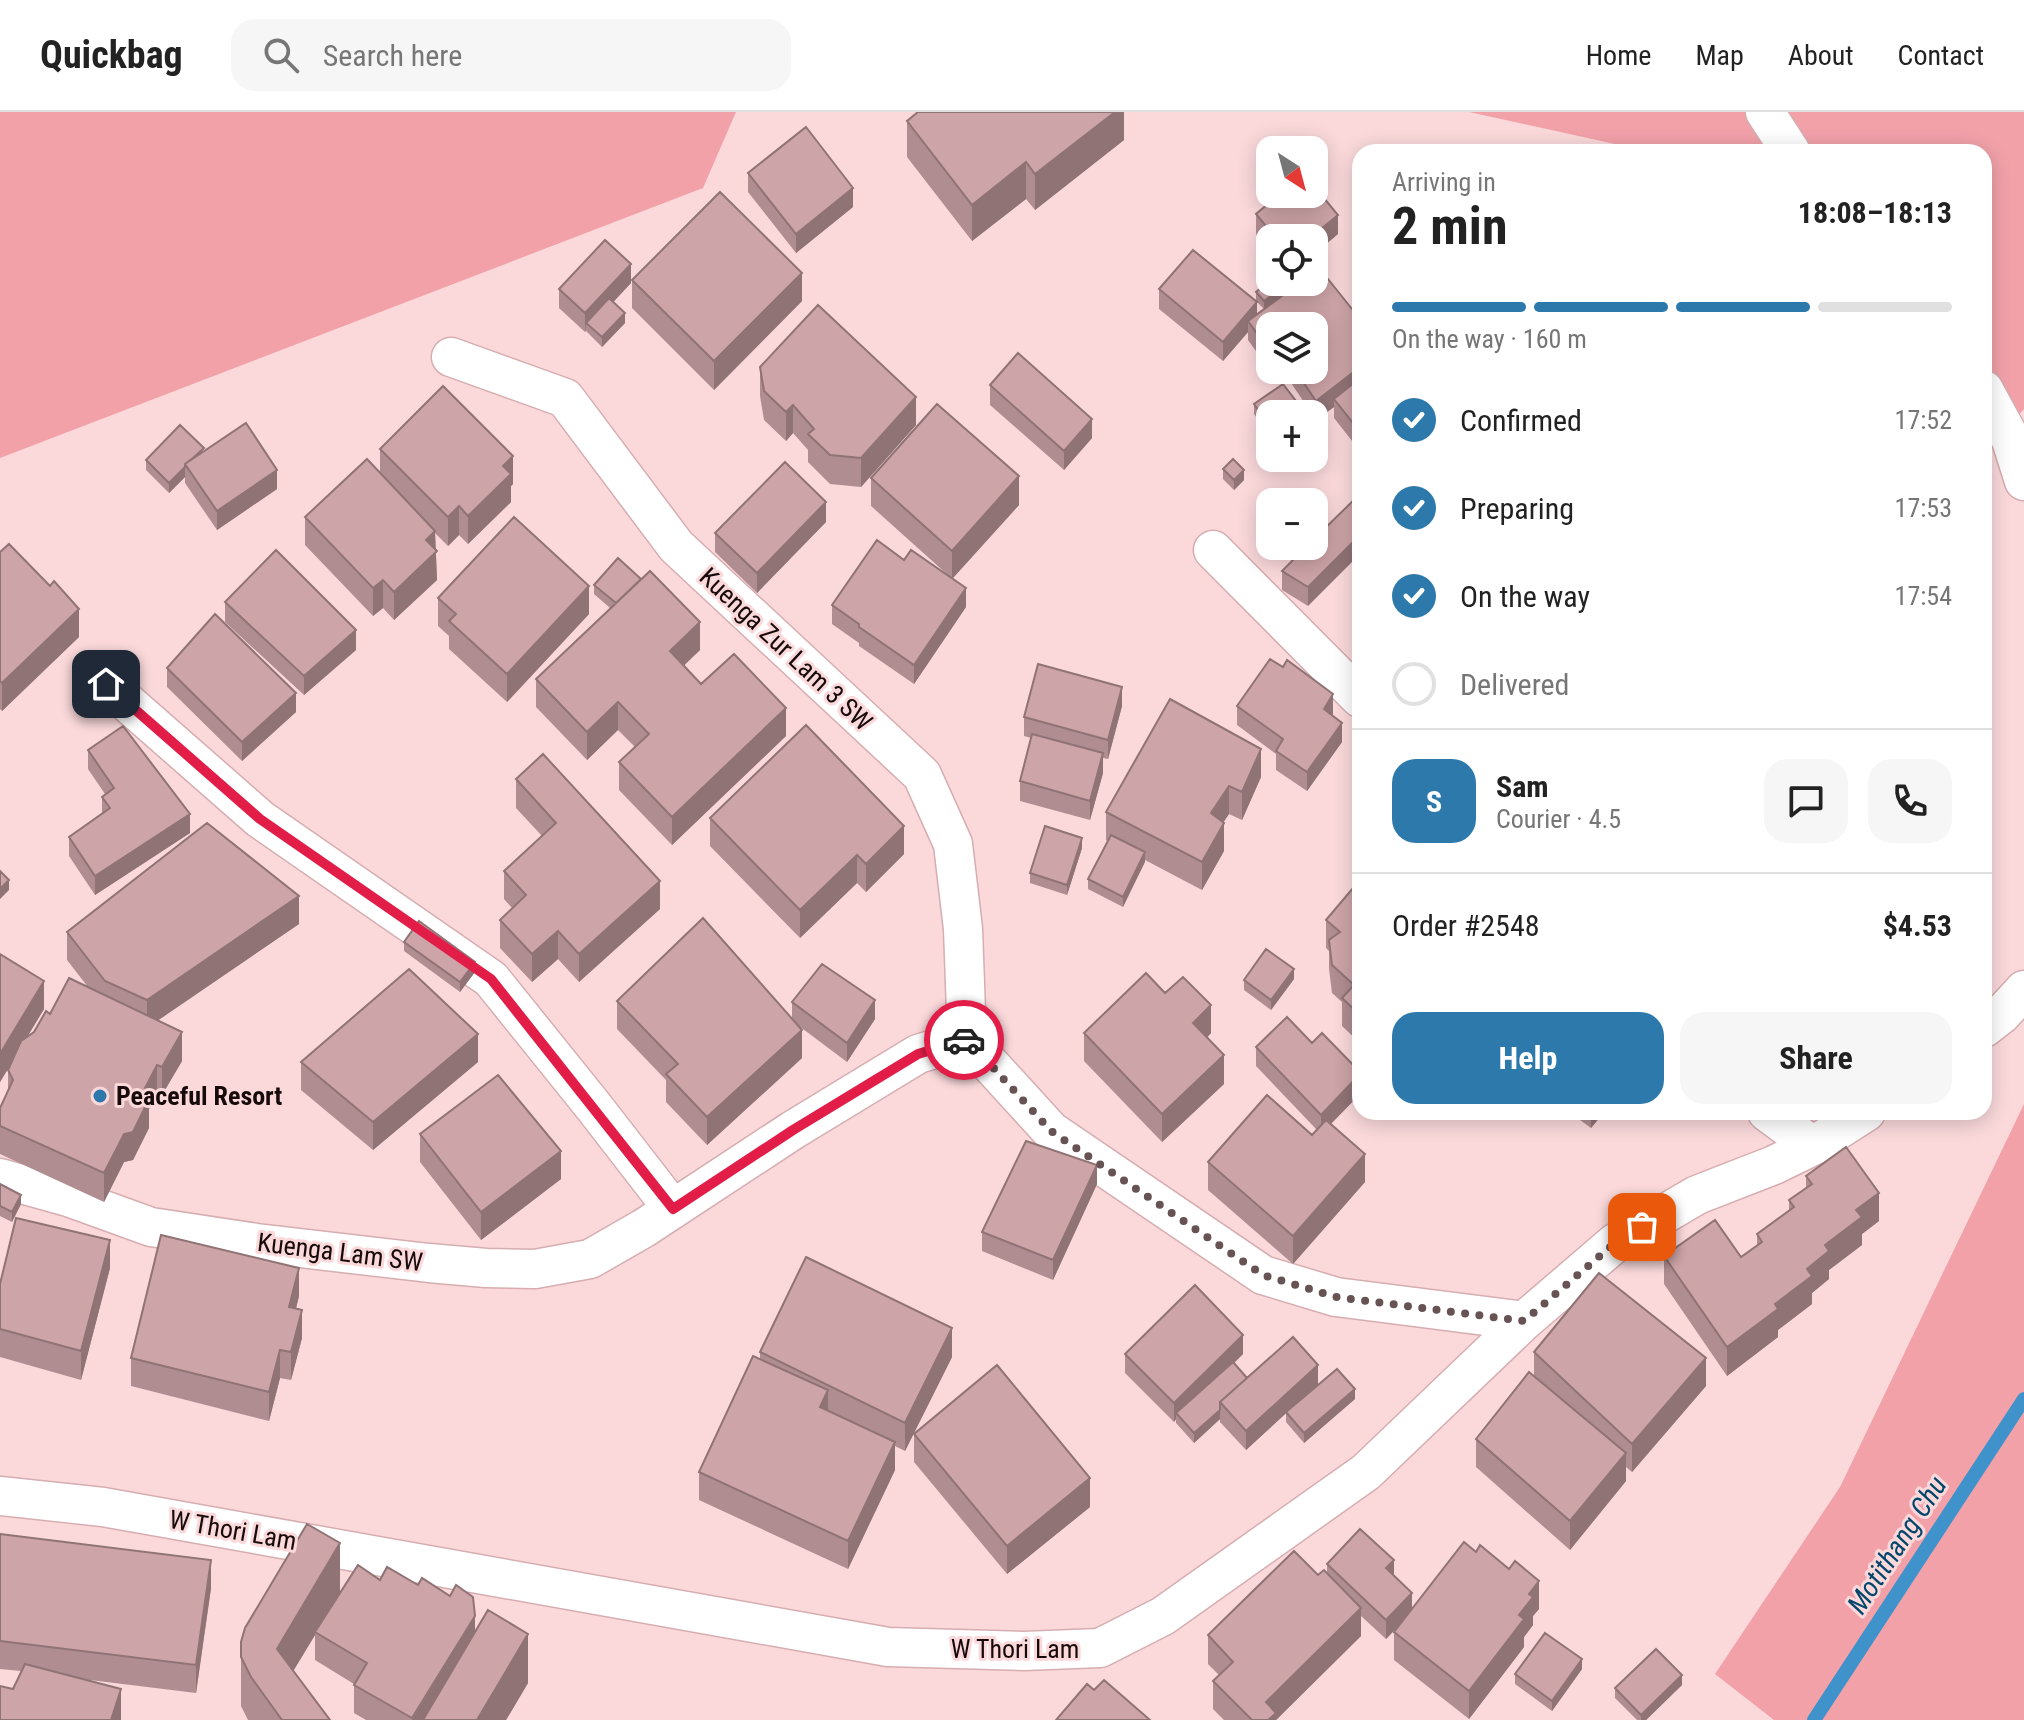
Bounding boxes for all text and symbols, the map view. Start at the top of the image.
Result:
search box [231,19,791,91]
text: Quickbag [40,33,183,77]
icon: search [259,33,303,77]
text: Search here [323,38,462,73]
text: Home [1586,39,1651,72]
text: Map [1695,39,1744,72]
text: About [1788,39,1854,72]
text: Contact [1898,39,1984,72]
north arrow [1256,136,1328,208]
map controls [1256,136,1328,560]
text: Arriving in [1392,167,1496,197]
text: 18:08–18:13 [1798,195,1952,230]
text: 2 min [1392,196,1508,257]
button: locate [1256,224,1328,296]
button: layers [1256,312,1328,384]
text: On the way · 160 m [1392,324,1587,354]
icon: check [1392,398,1436,442]
button: + [1256,400,1328,472]
text: Confirmed [1460,403,1582,438]
text: 17:52 [1895,405,1952,435]
icon: check [1392,486,1436,530]
button: − [1256,488,1328,560]
text: Preparing [1460,491,1574,526]
text: 17:53 [1895,493,1952,523]
street label: Kuenga Zur Lam 3 SW [694,561,879,737]
icon: check [1392,574,1436,618]
text: On the way [1460,579,1590,614]
text: 17:54 [1895,581,1952,611]
pin [72,650,140,718]
icon: home [84,662,128,706]
text: Delivered [1460,667,1569,702]
button: chat [1764,759,1848,843]
button: phone [1868,759,1952,843]
text: Sam [1496,769,1549,804]
text: S [1426,784,1442,819]
text: Courier · 4.5 [1496,804,1621,834]
text: Order #2548 [1392,908,1540,943]
text: $4.53 [1883,908,1952,943]
courier [924,1000,1004,1080]
button: Help [1392,1012,1664,1104]
button: Share [1680,1012,1952,1104]
icon: car [942,1018,986,1062]
place label: Peaceful Resort [116,1081,282,1111]
marker: Peaceful Resort [91,1087,109,1105]
pin [1608,1193,1676,1261]
icon: bag [1620,1205,1664,1249]
street label: Kuenga Lam SW [256,1227,424,1277]
water label: Motithang Chu [1840,1470,1954,1620]
street label: W Thori Lam [167,1504,299,1556]
street label: W Thori Lam [951,1634,1079,1664]

